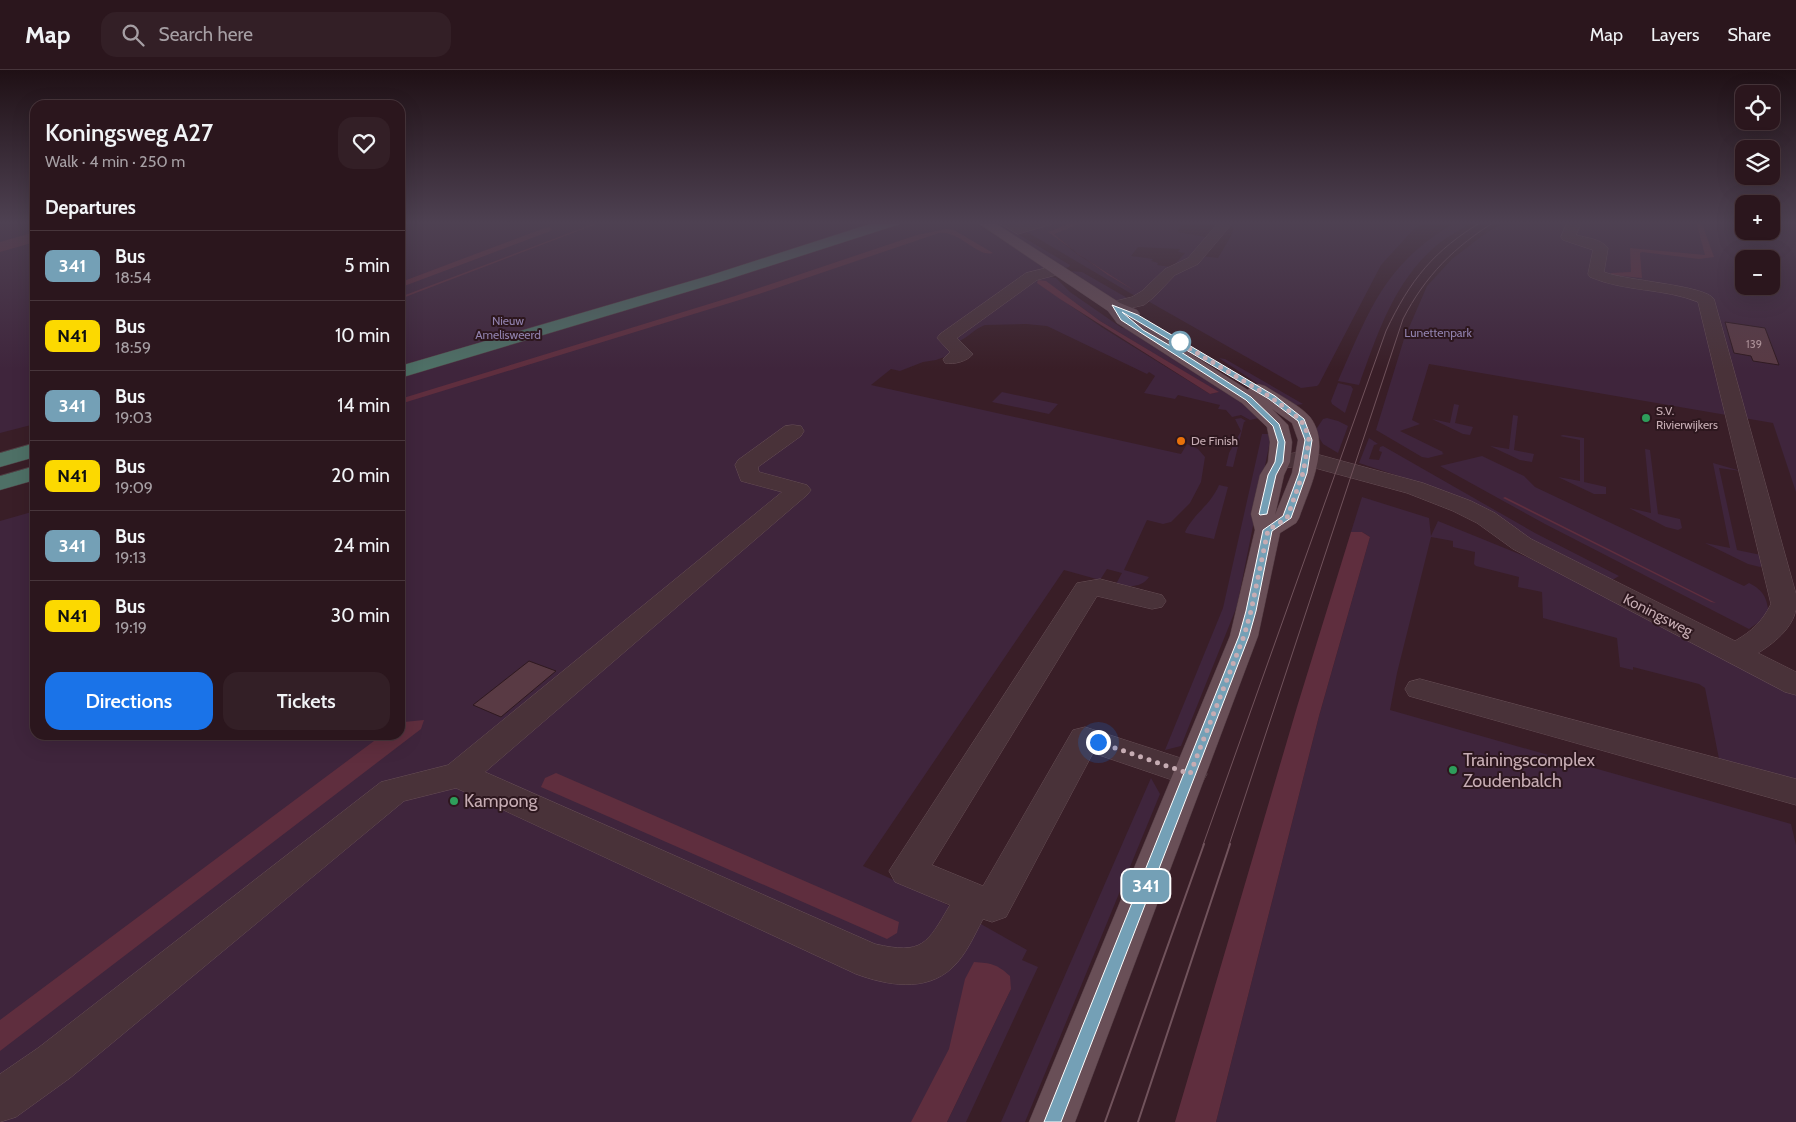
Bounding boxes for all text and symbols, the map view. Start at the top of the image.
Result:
search box [101,12,451,57]
text: Map [25,20,71,49]
icon: search [119,21,147,49]
text: Search here [159,23,253,46]
text: Map [1590,24,1623,46]
text: Layers [1651,24,1700,46]
text: Share [1728,24,1771,46]
map controls [1735,85,1780,295]
button: locate [1735,85,1780,130]
button: heart [338,117,390,169]
text: Koningsweg A27 [45,118,213,147]
button: layers [1735,140,1780,185]
text: Walk · 4 min · 250 m [45,152,185,171]
button: + [1735,195,1780,240]
text: Departures [45,196,136,219]
text: Bus [115,245,145,268]
button: − [1735,250,1780,295]
text: 5 min [344,254,390,277]
text: 341 [59,255,86,277]
text: 18:54 [115,268,151,287]
park label: Nieuw Amelisweerd [475,313,541,342]
text: Bus [115,315,145,338]
text: 10 min [335,324,390,347]
text: N41 [57,325,88,347]
park label: Lunettenpark [1404,325,1472,340]
unlabelled marker [1169,331,1191,353]
house number: 139 [1746,337,1762,351]
text: 18:59 [115,338,151,357]
text: Bus [115,385,145,408]
text: 14 min [337,394,390,417]
text: 341 [59,395,86,417]
place label: S.V. Rivierwijkers [1656,403,1718,432]
text: 19:03 [115,408,152,427]
marker: S.V. Rivierwijkers [1640,412,1652,424]
place label: De Finish [1191,433,1238,448]
marker: De Finish [1175,435,1187,447]
text: Bus [115,455,145,478]
text: 20 min [331,464,390,487]
text: N41 [57,465,88,487]
text: 19:09 [115,478,153,497]
text: Bus [115,525,145,548]
text: 24 min [333,534,390,557]
text: 341 [59,535,86,557]
text: 19:13 [115,548,147,567]
street label: Koningsweg [1620,590,1696,640]
text: Bus [115,595,145,618]
text: 30 min [331,604,390,627]
text: N41 [57,605,88,627]
text: 19:19 [115,618,147,637]
button: Directions [45,672,213,730]
button: Tickets [223,672,390,730]
your location [1086,730,1111,755]
place label: Trainingscomplex Zoudenbalch [1463,749,1595,792]
marker: Trainingscomplex Zoudenbalch [1447,764,1459,776]
place label: Kampong [464,790,539,812]
marker: Kampong [448,795,460,807]
line badge: 341 [1117,870,1175,902]
text: 341 [1132,875,1160,897]

